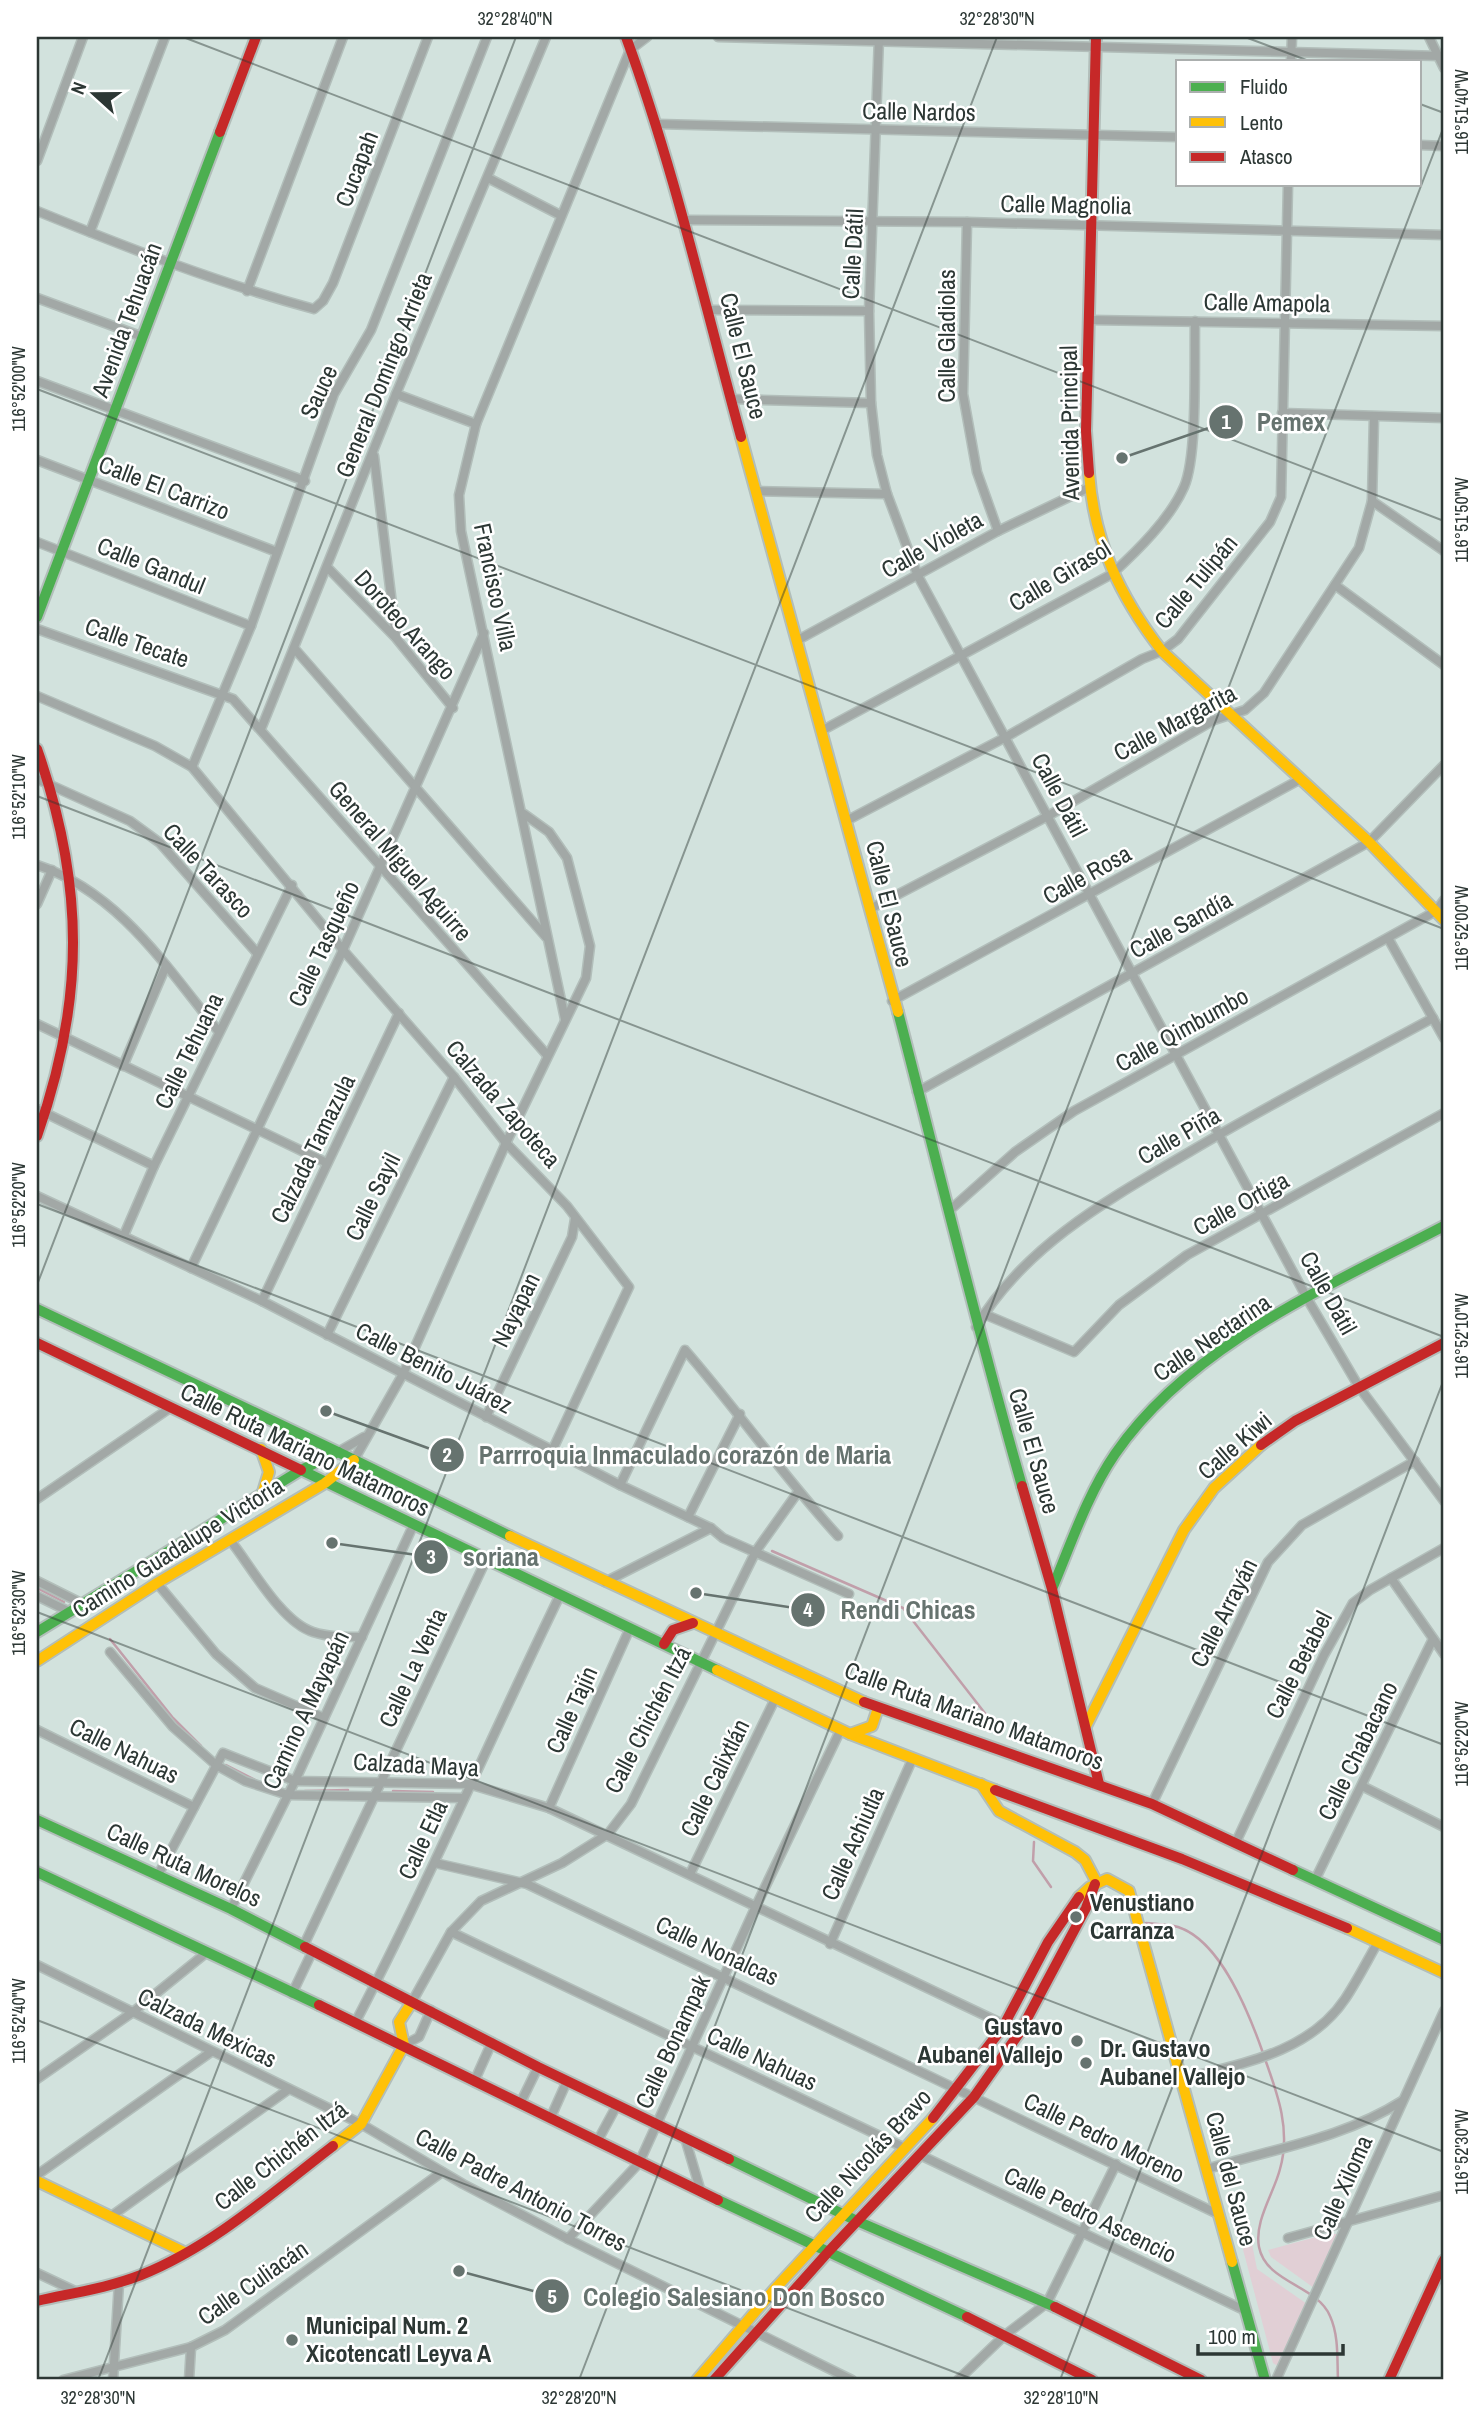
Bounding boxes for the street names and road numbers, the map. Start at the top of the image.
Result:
street label: Calle Nardos [862,94,976,128]
street label: Cucapah [327,126,385,211]
street label: Calle Magnolia [1000,187,1132,221]
street label: Calle Dátil [834,208,870,300]
street label: Avenida Tehuacán [83,238,169,402]
street label: General Domingo Arrieta [327,267,439,482]
street label: Calle Gladiolas [930,269,962,403]
street label: Calle Amapola [1203,285,1331,319]
street label: Calle El Sauce [713,289,775,422]
street label: Avenida Principal [1052,345,1086,502]
street label: Sauce [292,360,344,424]
street label: Calle El Carrizo [94,447,234,527]
street label: Calle Violeta [875,503,988,585]
street label: Francisco Villa [467,520,525,654]
street label: Calle Tulipán [1146,527,1244,635]
street label: Calle Gandul [93,529,210,601]
street label: Calle Girasol [1002,532,1116,618]
street label: Doroteo Arango [348,562,464,686]
street label: Calle Tecate [81,609,194,675]
street label: Calle Margarita [1108,676,1241,768]
street label: Calle Dátil [1024,747,1095,842]
street label: General Miguel Aguirre [322,773,480,948]
street label: Calle Tarasco [156,816,261,925]
street label: Calle El Sauce [859,837,921,970]
street label: Calle Rosa [1037,837,1136,911]
street label: Calle Tasqueño [280,875,366,1012]
street label: Calle Sandía [1123,883,1238,965]
street label: Calle Qimbumbo [1109,979,1254,1079]
street label: Calle Tehuana [146,987,230,1114]
street label: Calzada Zapoteca [439,1033,568,1174]
street label: Calzada Tamazula [262,1069,362,1228]
street label: Calle Piña [1131,1099,1226,1172]
street label: Calle Sayil [337,1147,407,1246]
street label: Calle Ortiga [1187,1164,1294,1243]
street label: Calle Dátil [1293,1245,1365,1340]
street label: Nayapan [483,1267,547,1352]
street label: Calle Nectarina [1146,1286,1277,1388]
street label: Calle Benito Juárez [351,1314,518,1420]
street label: Calle Ruta Mariano Matamoros [176,1375,435,1523]
street label: Calle El Sauce [1002,1384,1068,1517]
street label: Calle Kiwi [1190,1404,1278,1486]
street label: Camino Guadalupe Victoria [66,1469,289,1625]
street label: Calle Arrayán [1182,1553,1264,1672]
street label: Calle La Venta [371,1603,454,1732]
street label: Calle Betabel [1257,1605,1339,1724]
street label: Camino A Mayapán [254,1625,356,1794]
street label: Calle Chichén Itzá [596,1641,698,1798]
street label: Calle Ruta Mariano Matamoros [840,1653,1108,1777]
street label: Calle Tajín [538,1661,604,1758]
street label: Calle Chabacano [1310,1676,1405,1825]
street label: Calle Nahuas [64,1710,185,1790]
street label: Calle Calixtlán [672,1714,756,1842]
street label: Calzada Maya [352,1745,480,1783]
street label: Calle Achiutla [813,1782,891,1905]
street label: Calle Etla [390,1795,454,1885]
street label: Calle Ruta Morelos [102,1814,267,1914]
street label: Calle Nonalcas [651,1908,784,1993]
street label: Calle Bonampak [627,1969,717,2114]
street label: Calzada Mexicas [133,1980,282,2075]
street label: Calle Nahuas [702,2019,823,2098]
street label: Calle Nicolás Bravo [797,2081,938,2229]
street label: Calle Pedro Moreno [1019,2084,1190,2190]
street label: Calle Chichén Itzá [207,2093,354,2217]
street label: Calle del Sauce [1199,2108,1265,2249]
street label: Calle Padre Antonio Torres [410,2120,633,2258]
street label: Calle Xiloma [1305,2130,1379,2245]
street label: Calle Pedro Ascencio [999,2158,1182,2270]
street label: Calle Culiacán [191,2232,314,2332]

